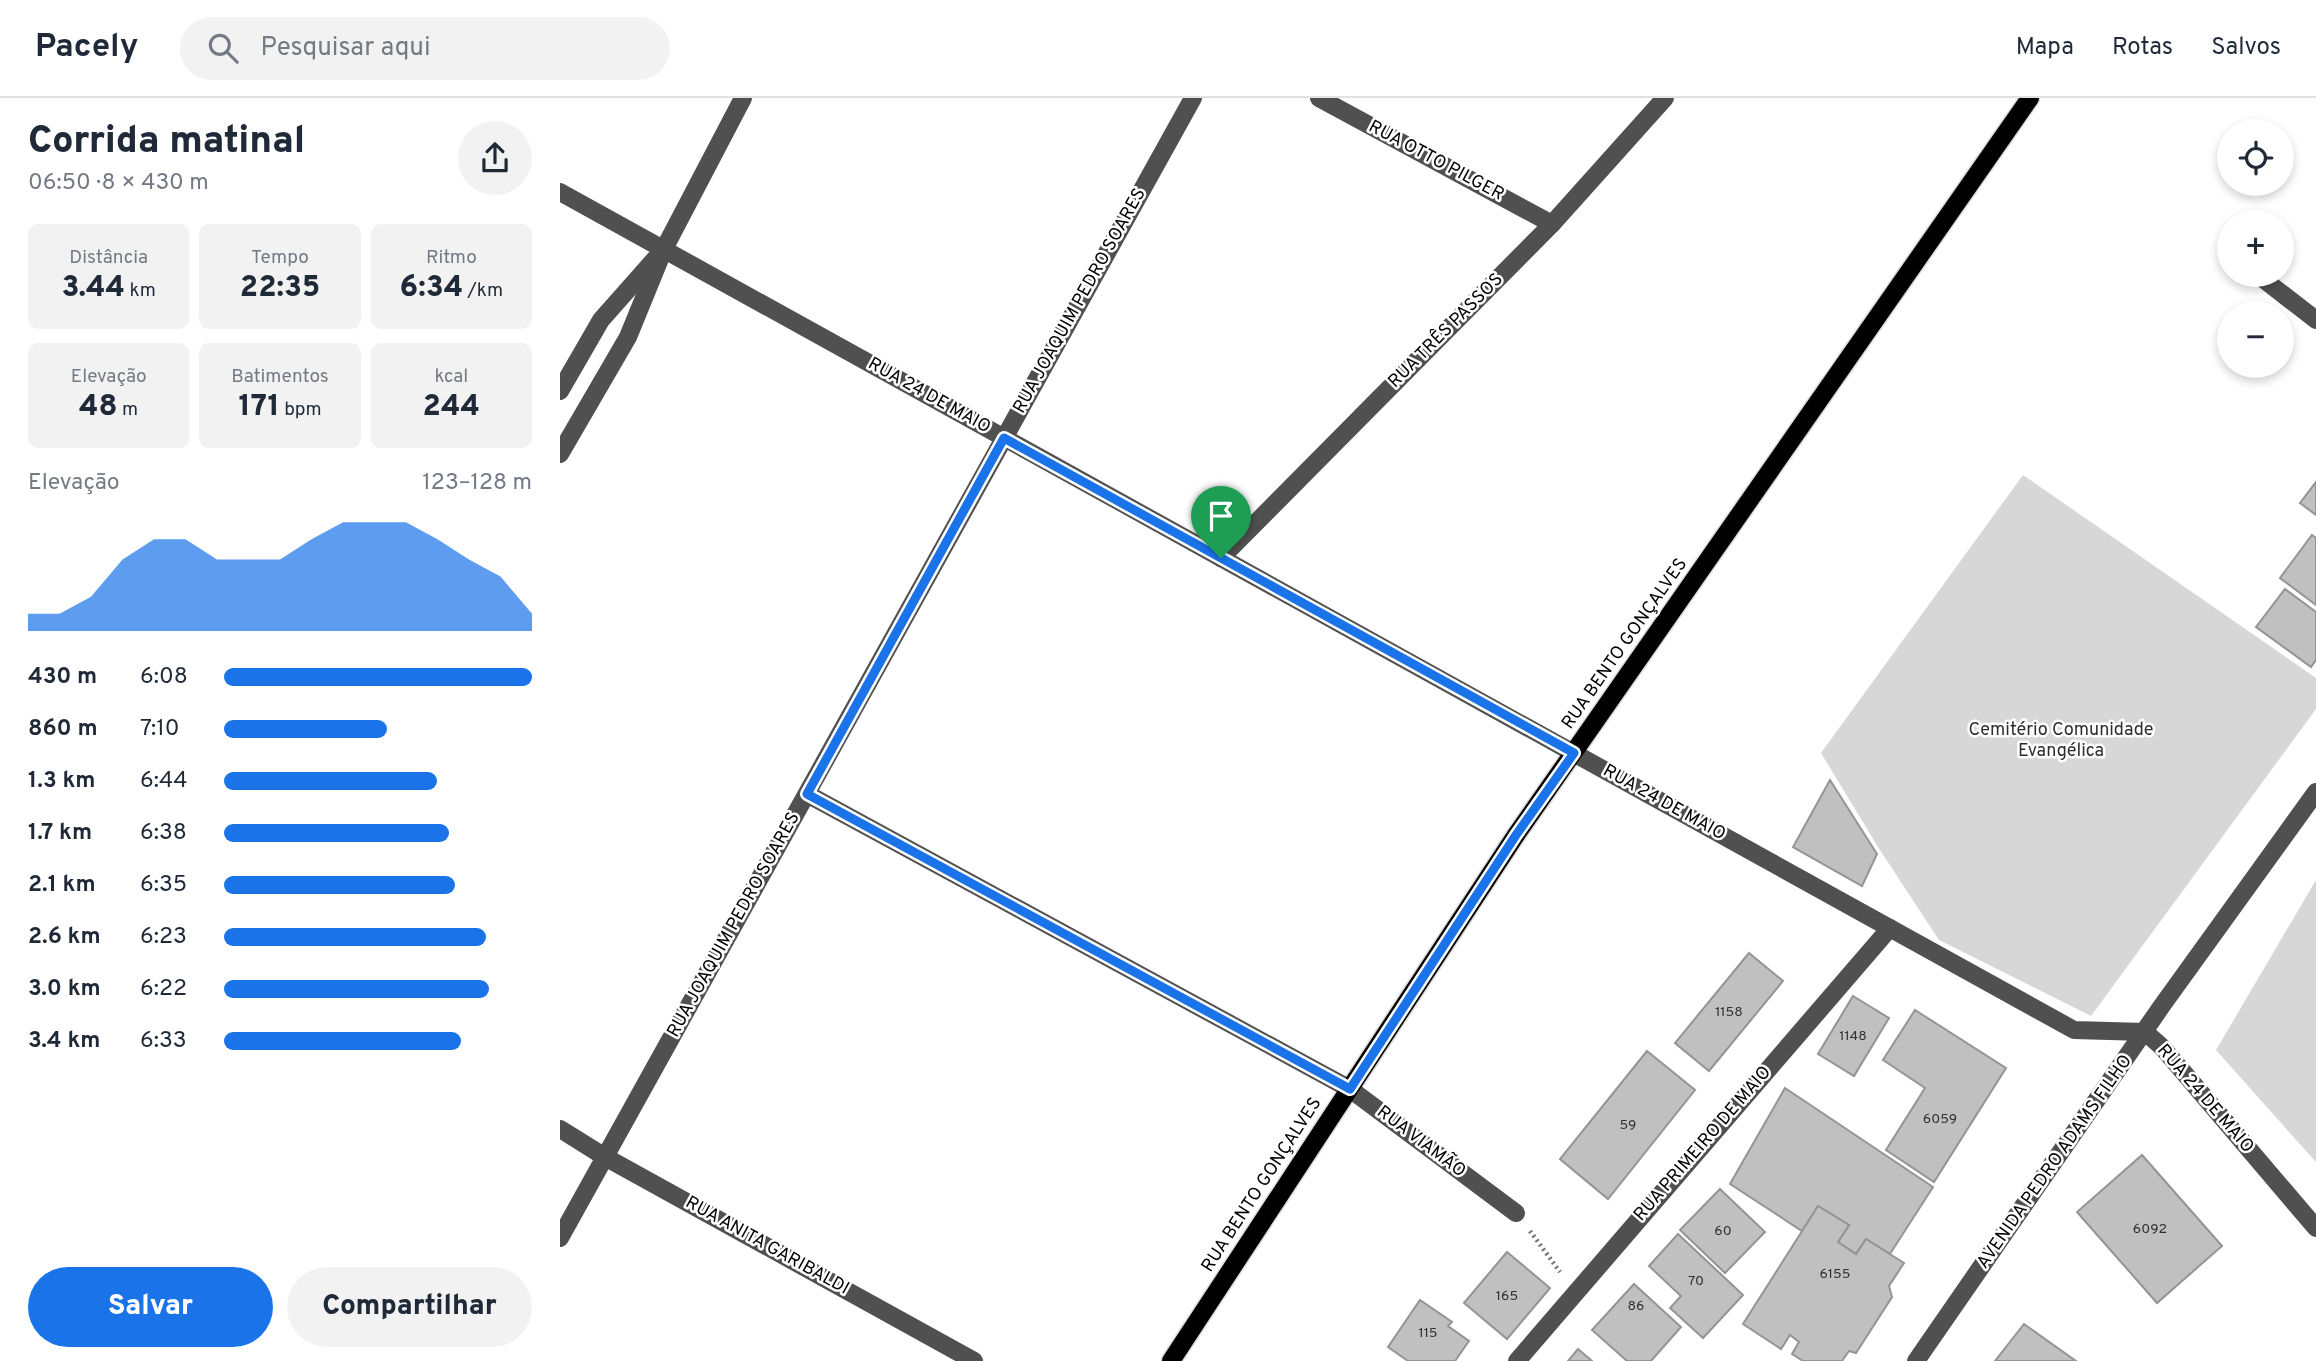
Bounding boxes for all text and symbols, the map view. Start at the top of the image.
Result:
search box [180,17,670,80]
text: Pacely [35,27,138,69]
icon: search [204,29,242,67]
text: Pesquisar aqui [260,32,431,65]
text: Mapa [2016,33,2074,63]
text: Rotas [2112,33,2173,63]
text: Salvos [2211,33,2281,63]
street label: RUA OTTO PILGER [1364,116,1508,206]
text: Corrida matinal [28,118,305,167]
map controls [2217,119,2294,378]
button: locate [2217,119,2294,196]
button: share [458,121,532,195]
text: 06:50 · 8 × 430 m [28,169,209,198]
street label: RUA JOAQUIM PEDRO SOARES [1008,184,1152,418]
button: + [2217,210,2294,287]
text: Distância [69,246,148,270]
text: Tempo [251,246,309,270]
text: Ritmo [426,246,477,270]
street label: RUA TRÊS PASSOS [1382,267,1508,393]
text: 3.44 [61,270,125,307]
text: 22:35 [240,270,320,307]
text: 6:34 [400,270,463,307]
text: km [125,279,156,303]
text: /km [463,279,503,303]
button: − [2217,301,2294,378]
street label: RUA 24 DE MAIO [864,353,994,439]
text: Elevação [71,365,147,389]
text: Batimentos [231,365,329,389]
text: kcal [434,365,468,389]
text: 48 [79,389,118,426]
text: 171 [238,389,280,426]
text: 244 [423,389,480,426]
text: m [118,398,138,422]
text: bpm [280,398,322,422]
text: Elevação [28,469,120,498]
text: 123–128 m [422,469,532,498]
pin [1191,486,1251,558]
icon: arrive [1202,497,1240,535]
street label: RUA BENTO GONÇALVES [1557,554,1693,734]
text: 430 m [28,663,97,692]
text: 6:08 [140,663,188,692]
text: 860 m [28,715,98,744]
text: 7:10 [140,715,180,744]
park label: Cemitério Comunidade Evangélica [1968,719,2154,763]
street label: RUA 24 DE MAIO [1599,760,1729,846]
text: 1.3 km [28,767,95,796]
text: 6:44 [140,767,187,796]
street label: RUA JOAQUIM PEDRO SOARES [662,808,806,1042]
text: 1.7 km [28,819,92,848]
text: 6:38 [140,819,187,848]
text: 2.1 km [28,871,96,900]
text: 6:35 [140,871,187,900]
text: 2.6 km [28,923,101,952]
text: 6:23 [140,923,187,952]
text: 3.0 km [28,975,101,1004]
text: 6:22 [140,975,187,1004]
house number: 1158 [1715,1004,1743,1021]
text: 3.4 km [28,1027,100,1056]
text: 6:33 [140,1027,187,1056]
house number: 1148 [1839,1028,1867,1045]
street label: RUA 24 DE MAIO [2151,1040,2259,1158]
street label: AVENIDA PEDRO ADAMS FILHO [1972,1051,2138,1273]
street label: RUA PRIMEIRO DE MAIO [1629,1062,1777,1226]
street label: RUA BENTO GONÇALVES [1197,1093,1327,1277]
street label: RUA VIAMÃO [1372,1099,1471,1183]
house number: 6059 [1923,1111,1957,1128]
house number: 59 [1620,1117,1636,1134]
street label: RUA ANITA GARIBALDI [681,1191,853,1301]
house number: 6092 [2133,1221,2167,1238]
house number: 60 [1714,1223,1732,1240]
house number: 6155 [1820,1266,1850,1283]
button: Salvar [28,1267,273,1347]
button: Compartilhar [287,1267,532,1347]
house number: 70 [1688,1273,1704,1290]
house number: 165 [1496,1288,1518,1305]
house number: 86 [1628,1298,1644,1315]
house number: 115 [1418,1325,1438,1342]

